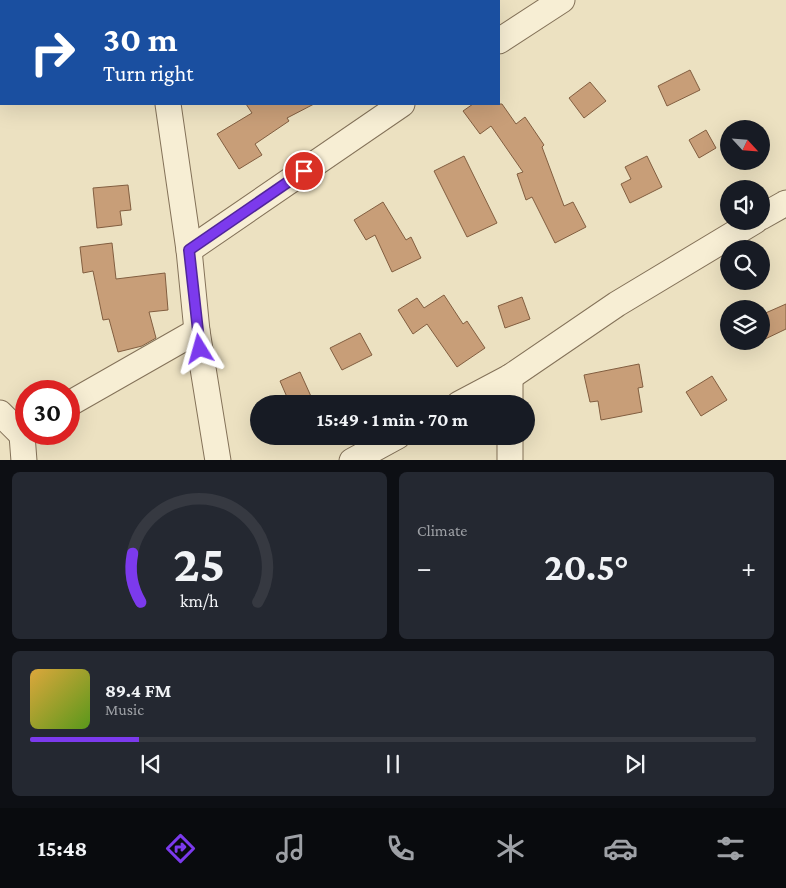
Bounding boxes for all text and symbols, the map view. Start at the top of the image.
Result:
icon: right [20,20,85,85]
text: 30 m [103,20,178,59]
text: Turn right [103,61,194,86]
north arrow [720,120,770,170]
map controls [720,120,770,350]
pin [283,150,325,192]
icon: arrive [290,157,318,185]
button: sound [720,180,770,230]
button: search [720,240,770,290]
button: layers [720,300,770,350]
position arrow [173,322,225,374]
speed limit sign: 30 [15,380,80,445]
text: 15:49 · 1 min · 70 m [317,409,468,430]
text: Climate [417,522,467,539]
text: 25 [174,534,226,592]
text: 20.5° [544,546,629,588]
text: − [417,552,432,583]
text: + [741,552,756,583]
text: km/h [180,591,219,611]
text: 89.4 FM [105,680,171,701]
text: Music [105,701,144,718]
icon: previous [137,750,165,778]
icon: pause [379,750,407,778]
icon: next [621,750,649,778]
icon: directions [163,831,198,866]
icon: music [273,831,308,866]
icon: phone [383,831,418,866]
icon: climate [493,831,528,866]
icon: car [603,831,638,866]
icon: filters [713,831,748,866]
text: 15:48 [38,836,87,861]

